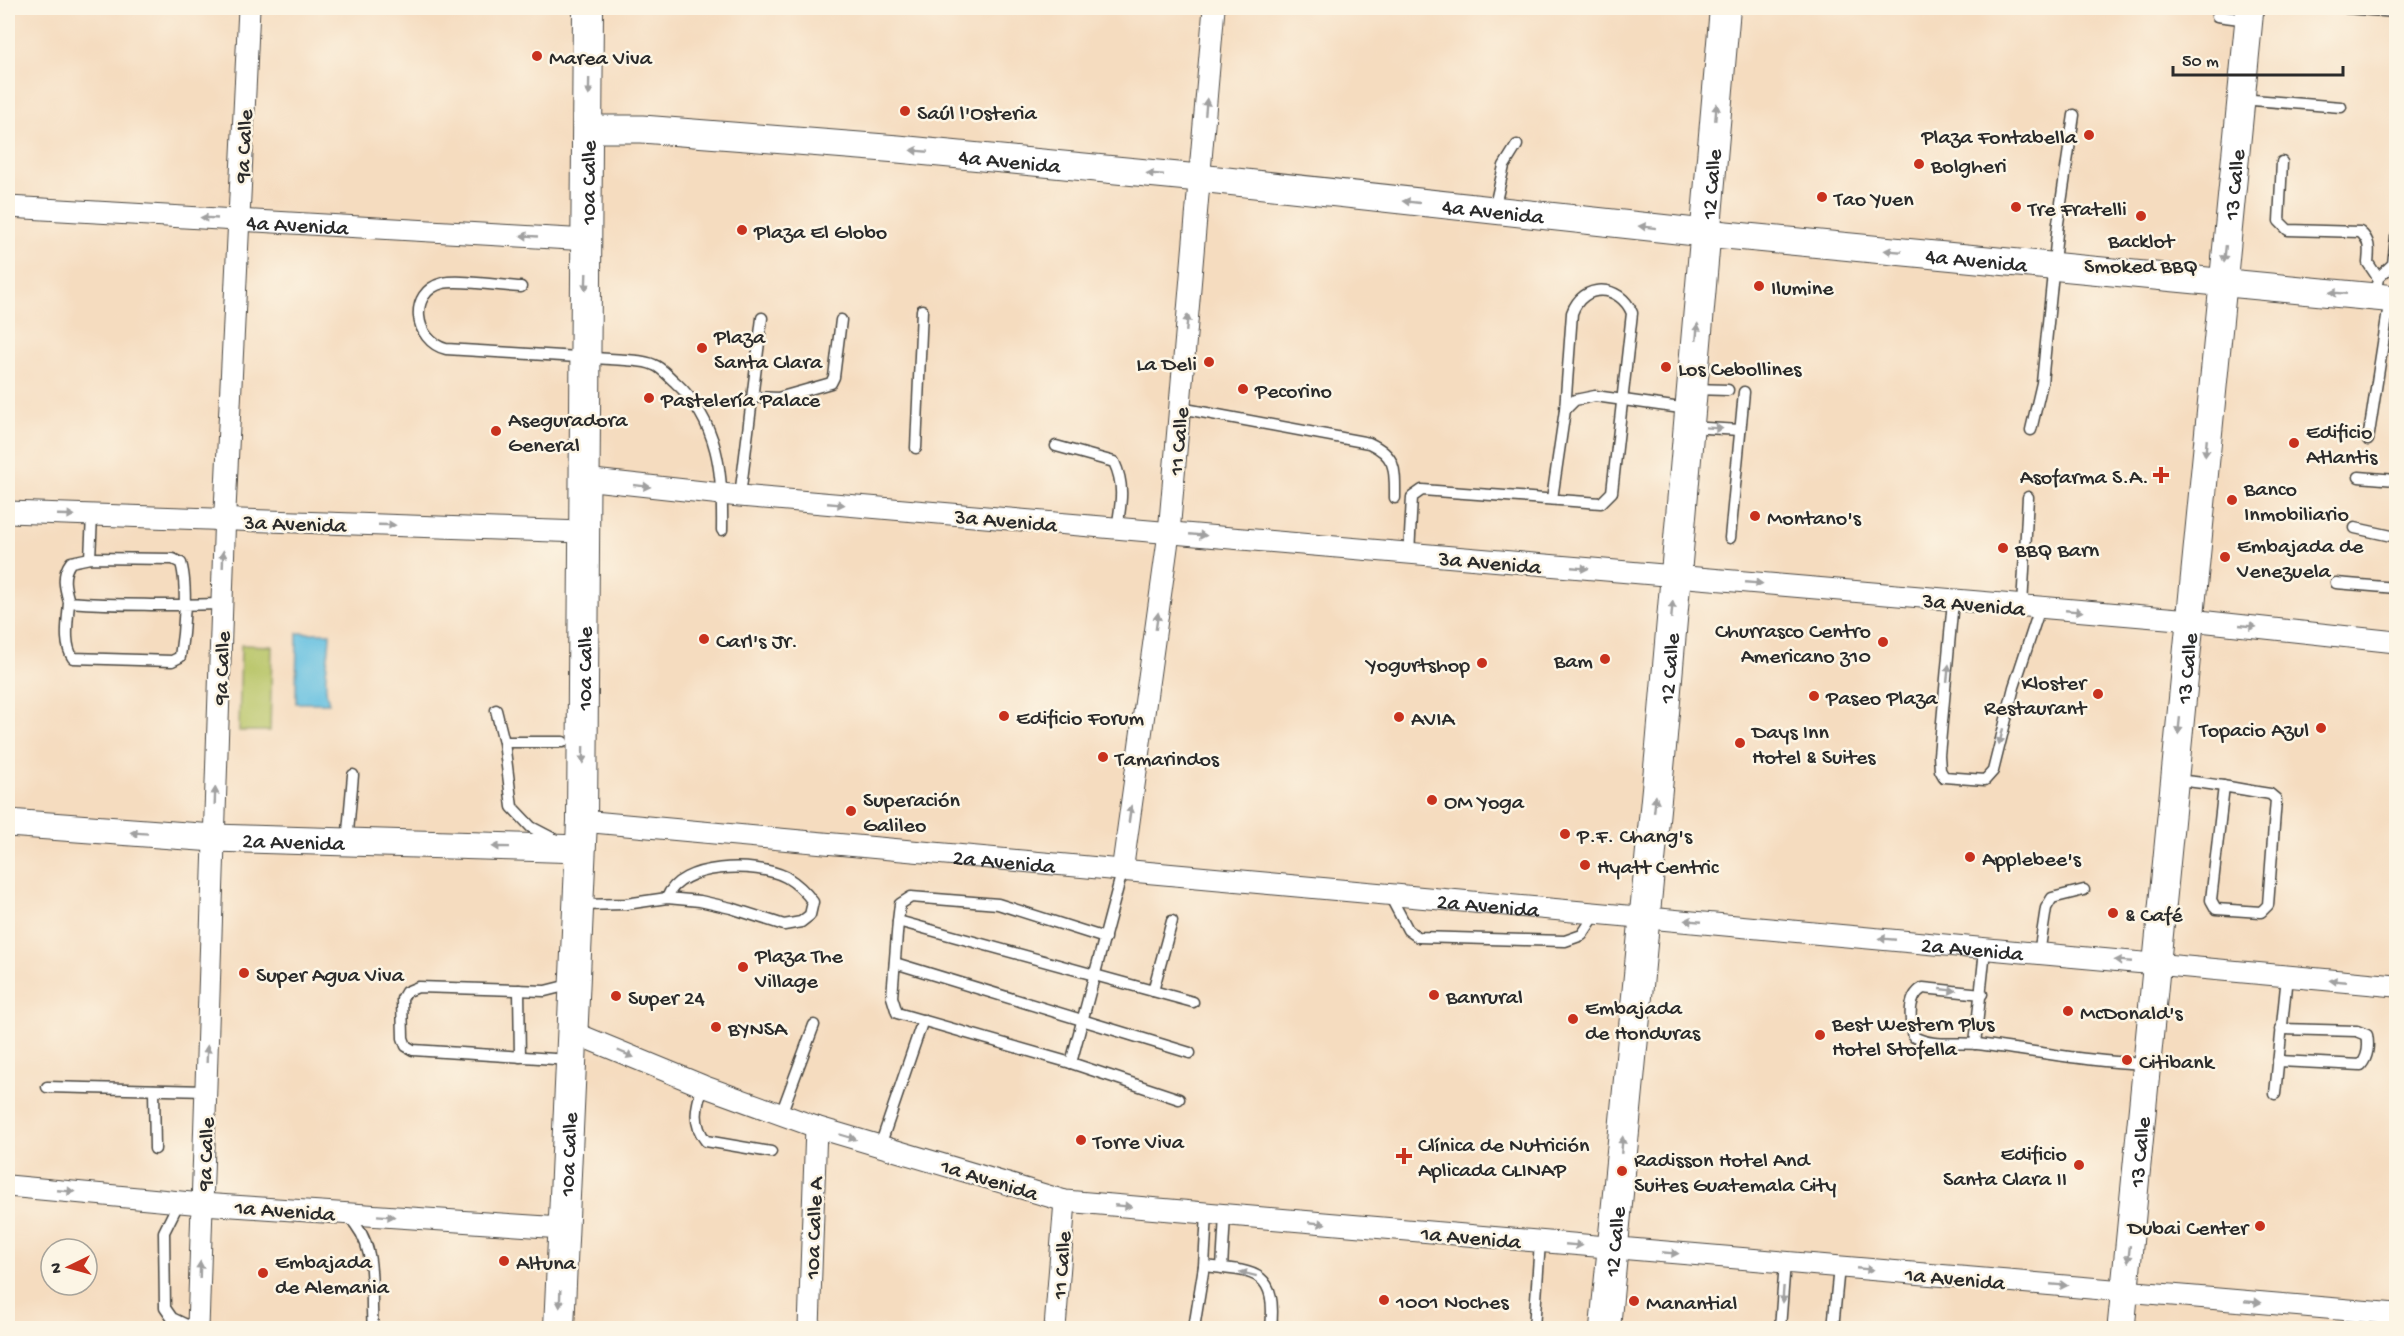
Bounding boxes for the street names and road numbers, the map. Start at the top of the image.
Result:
street label: 9a Calle [231,108,261,185]
street label: 10a Calle [577,140,604,226]
street label: 4a Avenida [957,146,1062,182]
street label: 12 Calle [1698,147,1730,221]
street label: 13 Calle [2220,148,2253,222]
street label: 4a Avenida [1440,195,1546,232]
street label: 4a Avenida [246,212,350,243]
street label: 4a Avenida [1924,245,2029,281]
street label: 11 Calle [1165,406,1197,477]
street label: 3a Avenida [952,505,1059,541]
street label: 3a Avenida [242,511,348,541]
street label: 3a Avenida [1436,547,1543,583]
street label: 3a Avenida [1920,589,2027,625]
street label: 10a Calle [574,626,600,712]
street label: 9a Calle [210,630,238,706]
street label: 13 Calle [2173,631,2206,706]
street label: 12 Calle [1656,632,1688,705]
street label: 2a Avenida [242,830,346,859]
street label: 2a Avenida [952,847,1057,882]
street label: 2a Avenida [1436,891,1541,926]
street label: 2a Avenida [1920,934,2025,969]
street label: 10a Calle [556,1111,586,1198]
street label: 13 Calle [2126,1115,2159,1190]
street label: 9a Calle [194,1116,222,1192]
street label: 1a Avenida [936,1154,1042,1209]
street label: 10a Calle A [801,1176,831,1281]
street label: 1a Avenida [233,1196,337,1230]
street label: 12 Calle [1601,1205,1634,1279]
street label: 1a Avenida [1418,1223,1523,1257]
street label: 11 Calle [1049,1230,1079,1301]
street label: 1a Avenida [1902,1264,2007,1298]

